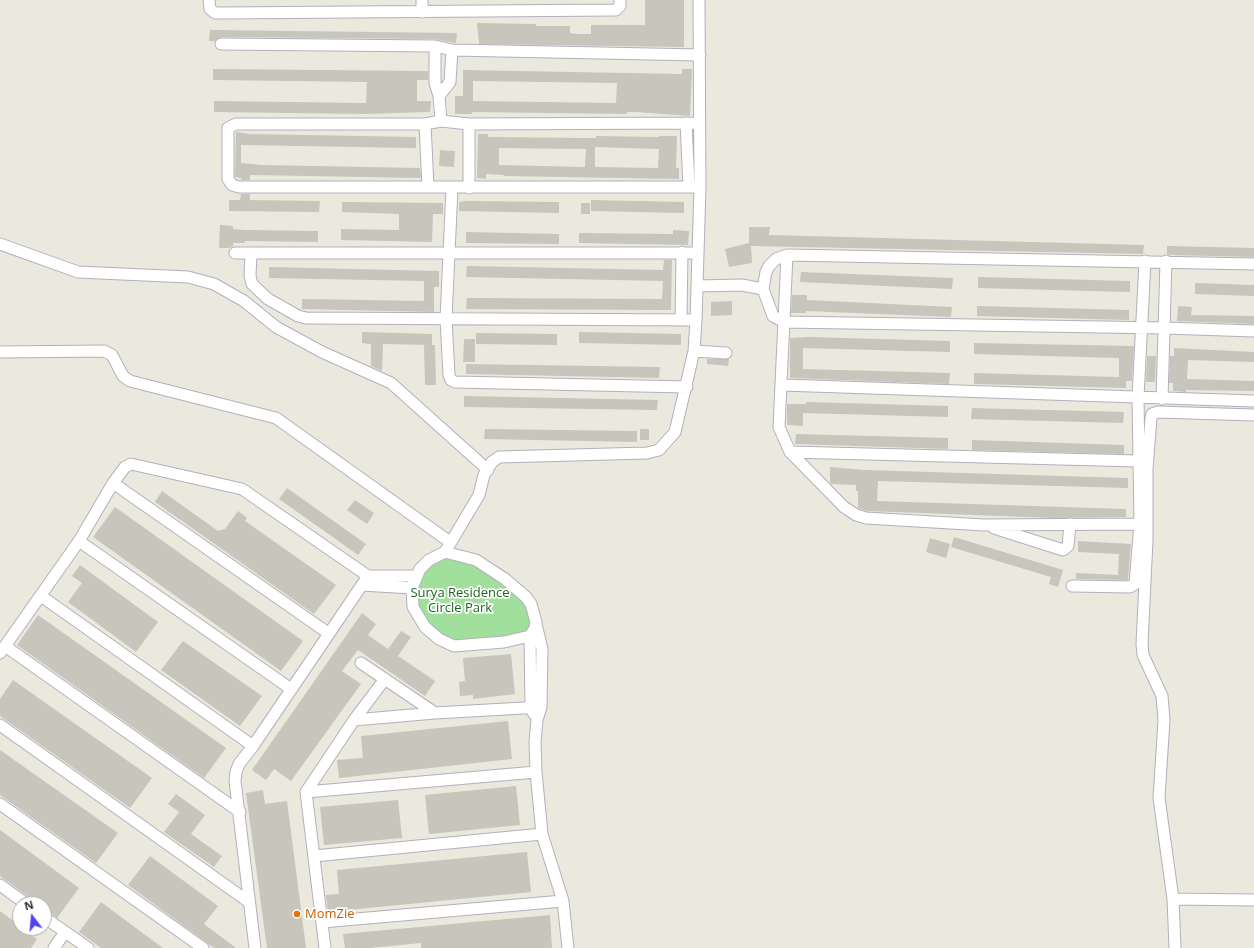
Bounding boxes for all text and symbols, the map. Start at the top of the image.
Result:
park label: Surya Residence Circle Park [410,585,510,616]
north arrow [12,896,52,936]
text: N [22,897,35,913]
place label: MomZie [305,906,355,922]
marker: MomZie [292,909,302,919]

